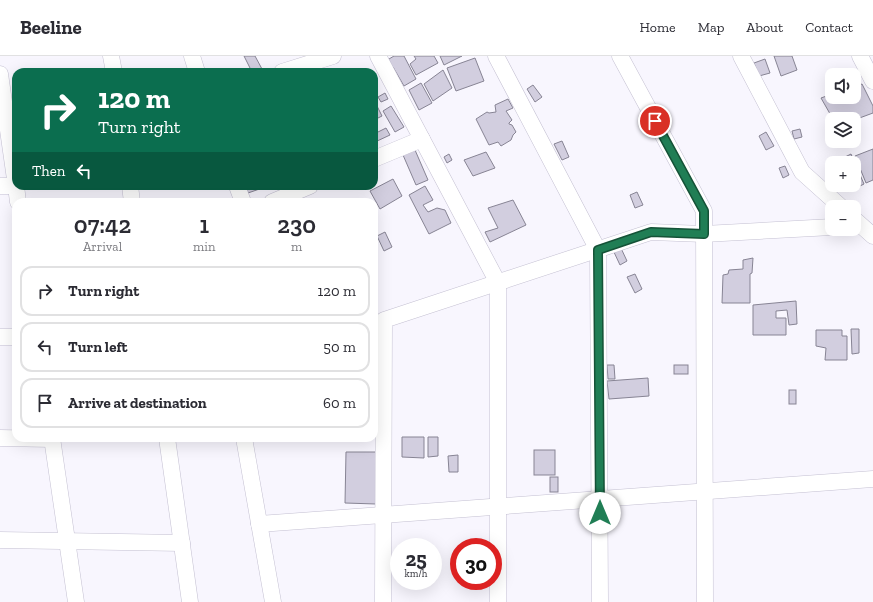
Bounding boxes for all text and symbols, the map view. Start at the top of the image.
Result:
text: Beeline [20,16,82,39]
text: Home [640,19,676,36]
text: Map [698,19,724,36]
text: About [746,19,783,36]
text: Contact [805,19,853,36]
map controls [825,68,861,236]
button: sound [825,68,861,104]
text: 120 m [98,82,170,115]
icon: right [32,84,84,136]
pin [638,104,672,138]
icon: arrive [644,110,666,132]
button: layers [825,112,861,148]
text: Turn right [98,116,180,138]
button: + [825,156,861,192]
icon: left [73,160,95,182]
text: Then [32,162,65,180]
button: − [825,200,861,236]
text: 07:42 [74,210,131,239]
text: 1 [199,210,209,239]
text: 230 [277,210,316,239]
text: Arrival [83,239,122,254]
text: min [193,239,215,254]
text: m [291,239,302,254]
icon: right [34,280,56,302]
text: Turn right [68,282,139,300]
text: 120 m [318,282,356,300]
icon: left [34,336,56,358]
text: Turn left [68,338,128,356]
text: 50 m [323,338,356,356]
icon: arrive [34,392,56,414]
text: Arrive at destination [68,394,207,412]
text: 60 m [323,394,356,412]
position arrow [579,492,621,534]
speed limit sign: 30 [450,538,502,590]
text: 25 [405,547,427,571]
text: km/h [405,568,427,580]

